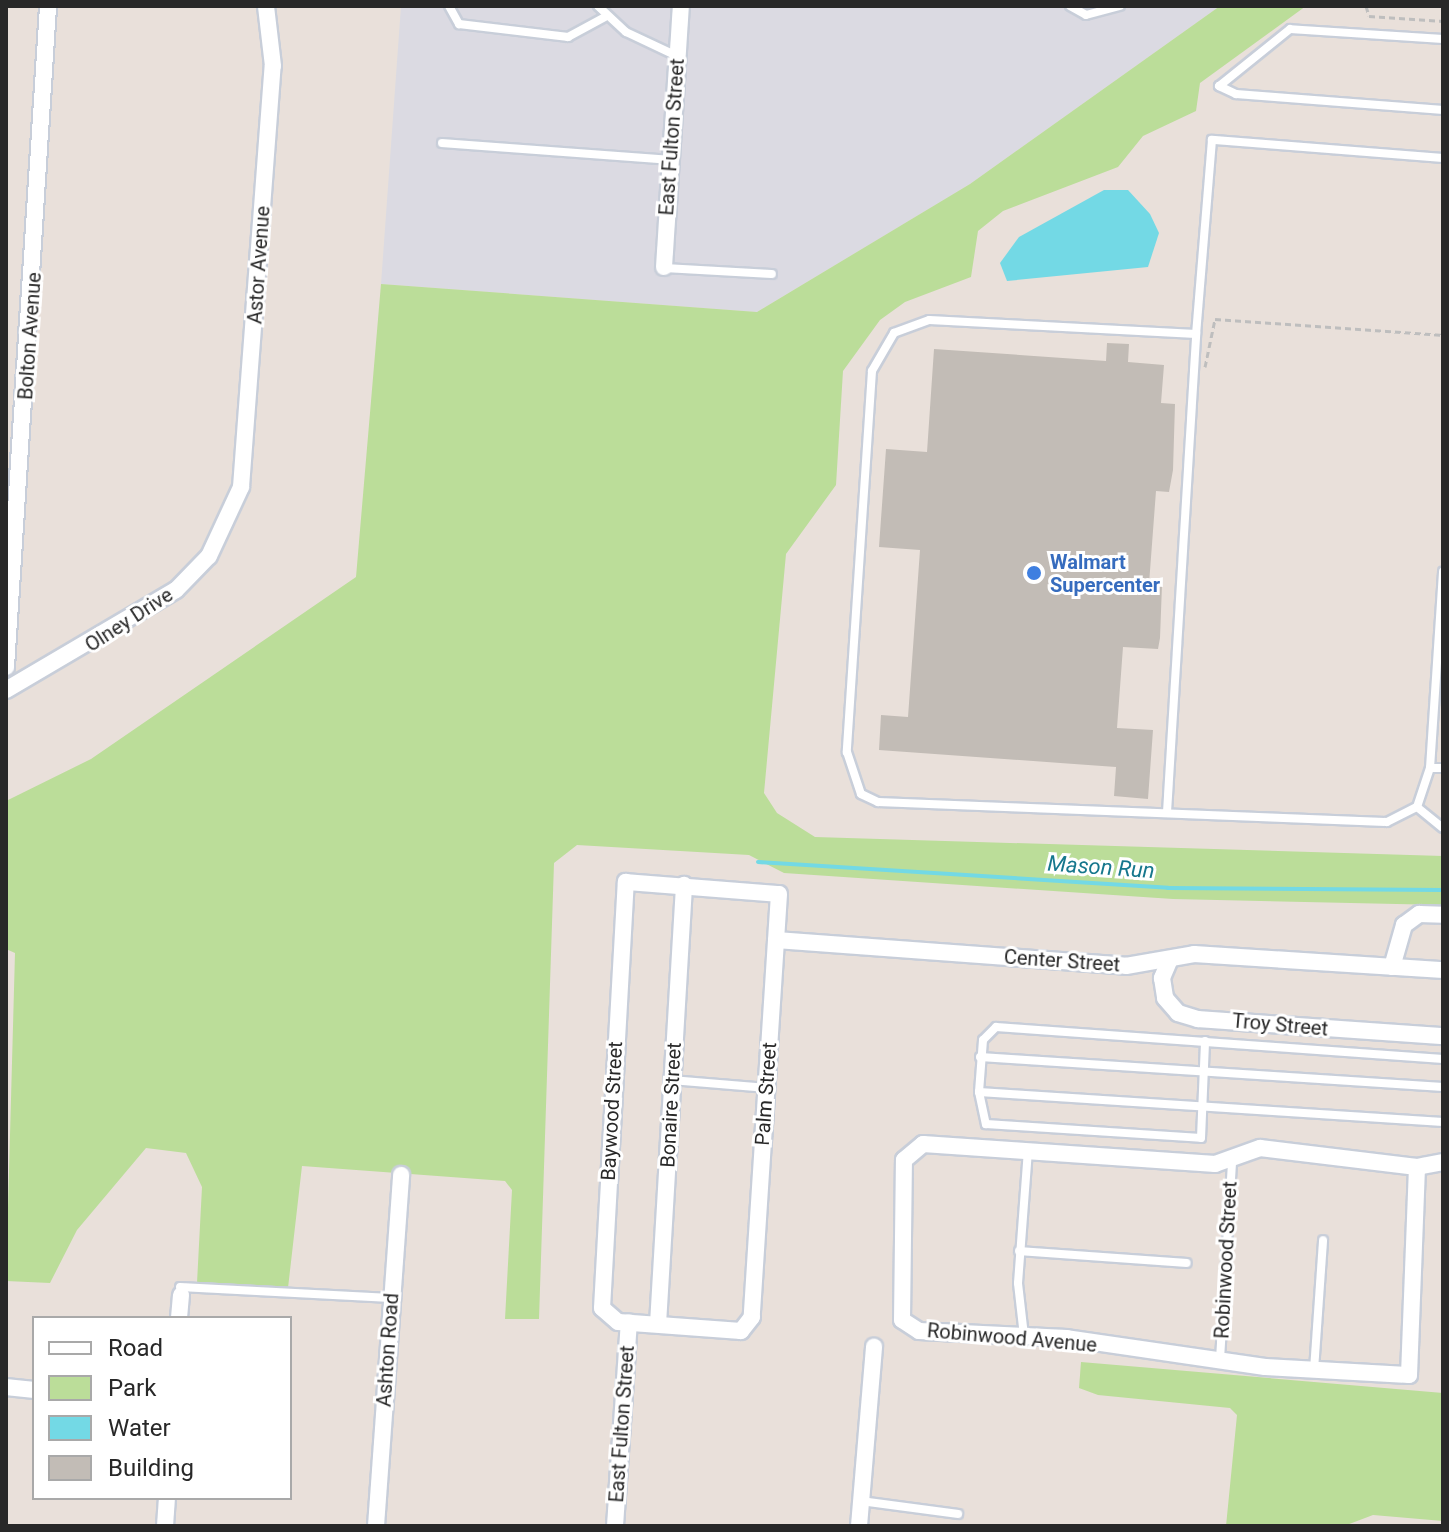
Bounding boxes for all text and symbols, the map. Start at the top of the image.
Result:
street label: East Fulton Street [655,58,689,216]
street label: Astor Avenue [243,205,275,325]
street label: Bolton Avenue [14,271,46,401]
place label: Walmart Supercenter [1050,550,1160,597]
marker: Walmart Supercenter [1025,564,1043,582]
street label: Olney Drive [81,583,177,657]
water label: Mason Run [1047,850,1155,884]
street label: Center Street [1003,945,1121,977]
street label: Troy Street [1231,1009,1329,1041]
street label: Baywood Street [596,1041,628,1181]
street label: Bonaire Street [656,1042,686,1168]
street label: Palm Street [750,1042,782,1146]
street label: Robinwood Street [1210,1181,1242,1339]
street label: Ashton Road [372,1292,404,1408]
legend [32,1316,292,1500]
street label: Robinwood Avenue [926,1319,1098,1357]
text: Road [108,1334,163,1362]
street label: East Fulton Street [605,1345,639,1503]
text: Park [108,1374,156,1402]
text: Water [108,1414,171,1442]
text: Building [108,1454,194,1482]

